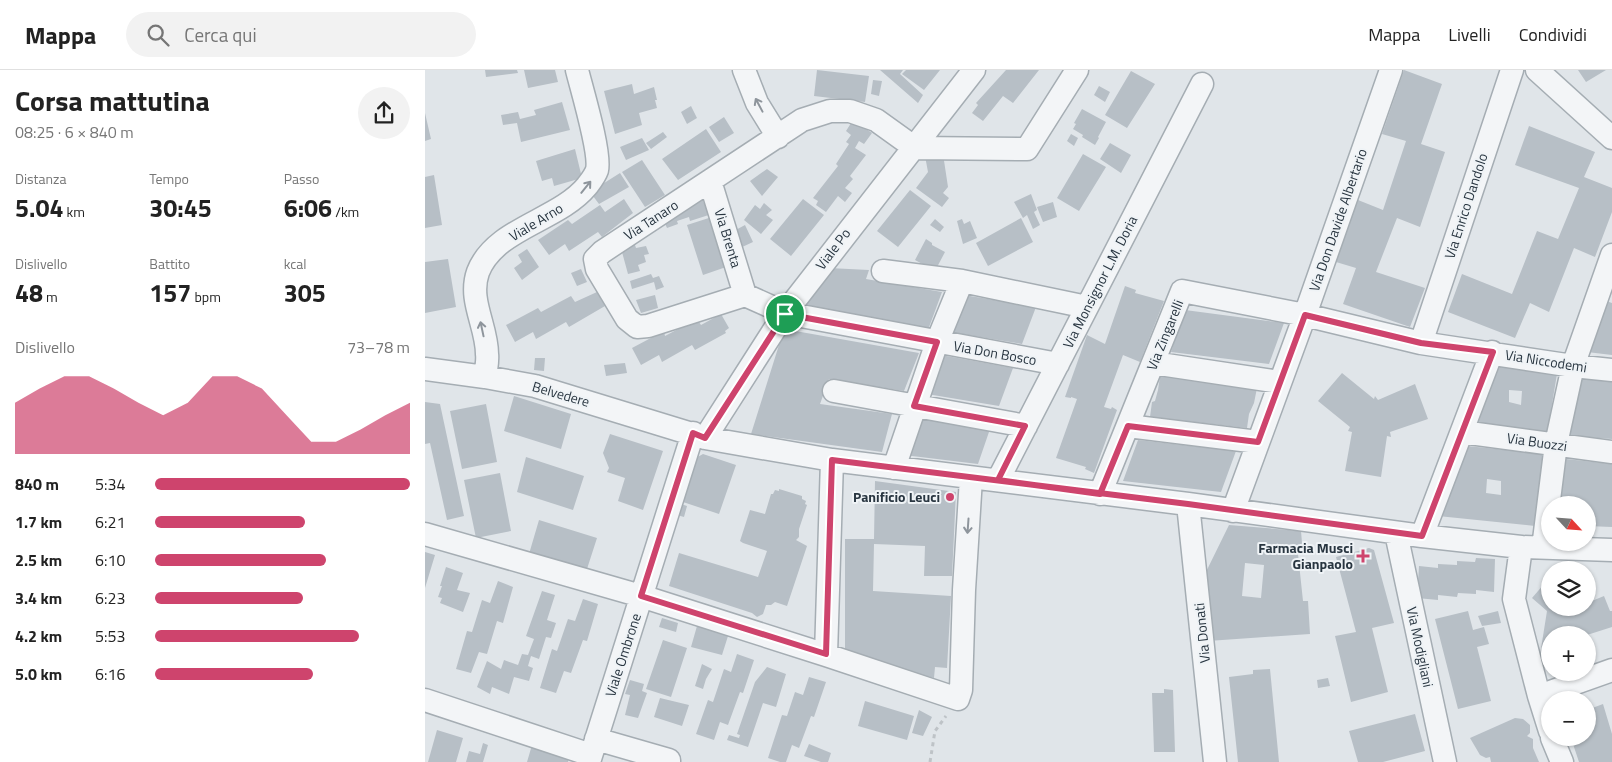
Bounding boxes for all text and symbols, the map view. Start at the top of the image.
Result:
search box [126,12,476,57]
text: Mappa [25,17,96,53]
text: Cerca qui [184,20,257,49]
icon: search [144,21,172,49]
text: Mappa [1368,21,1420,48]
text: Livelli [1448,21,1491,48]
text: Condividi [1519,21,1587,48]
text: Corsa mattutina [15,79,210,122]
button: share [358,87,410,139]
one-way arrow [754,97,764,112]
text: 08:25 · 6 × 840 m [15,120,134,144]
street label: Via Don Davide Albertario [1303,146,1372,294]
street label: Via Enrico Dandolo [1439,150,1493,261]
text: Distanza [15,168,66,189]
text: Tempo [149,168,189,189]
text: Passo [284,168,319,189]
one-way arrow [580,181,591,194]
text: 5.04 [15,189,63,227]
text: 30:45 [149,189,212,227]
text: 6:06 [284,189,332,227]
street label: Via Tanaro [619,194,682,245]
street label: Viale Arno [505,197,567,246]
text: km [63,201,85,222]
text: /km [332,201,359,222]
street label: Via Brenta [710,206,747,270]
street label: Via Monsignor L.M. Doria [1057,212,1142,352]
street label: Viale Po [810,224,855,274]
text: Dislivello [15,253,67,274]
text: Battito [149,253,190,274]
text: kcal [284,253,307,274]
text: 48 [15,274,43,312]
text: 157 [149,274,191,312]
text: 305 [284,274,326,312]
text: m [43,286,58,307]
text: bpm [191,286,221,307]
pin [764,293,806,335]
street label: Via Zingarelli [1141,296,1188,373]
icon: arrive [771,300,799,328]
one-way arrow [477,321,486,337]
text: Dislivello [15,335,75,359]
text: 73–78 m [347,335,410,359]
street label: Via Don Bosco [952,335,1038,370]
street label: Via Niccodemi [1504,344,1588,377]
street label: Belvedere [530,375,592,412]
street label: Via Buozzi [1506,427,1569,456]
text: 840 m [15,472,59,496]
text: 5:34 [95,472,125,496]
place label: Panificio Leuci [853,486,940,507]
marker: Panificio Leuci [944,491,956,503]
north arrow [1541,496,1596,551]
map controls [1541,496,1596,746]
text: 1.7 km [15,510,62,534]
text: 6:21 [95,510,125,534]
one-way arrow [963,518,973,534]
place label: Farmacia Musci Gianpaolo [1258,537,1353,574]
text: 2.5 km [15,548,62,572]
text: 6:10 [95,548,125,572]
marker: Farmacia Musci Gianpaolo [1357,550,1369,562]
button: layers [1541,561,1596,616]
text: 3.4 km [15,586,62,610]
text: 6:23 [95,586,125,610]
street label: Via Donati [1188,602,1215,664]
street label: Via Modigliani [1402,605,1439,689]
street label: Viale Ombrone [599,610,646,699]
text: 4.2 km [15,624,62,648]
text: 5:53 [95,624,125,648]
button: + [1541,626,1596,681]
text: 5.0 km [15,662,62,686]
text: 6:16 [95,662,125,686]
button: − [1541,691,1596,746]

